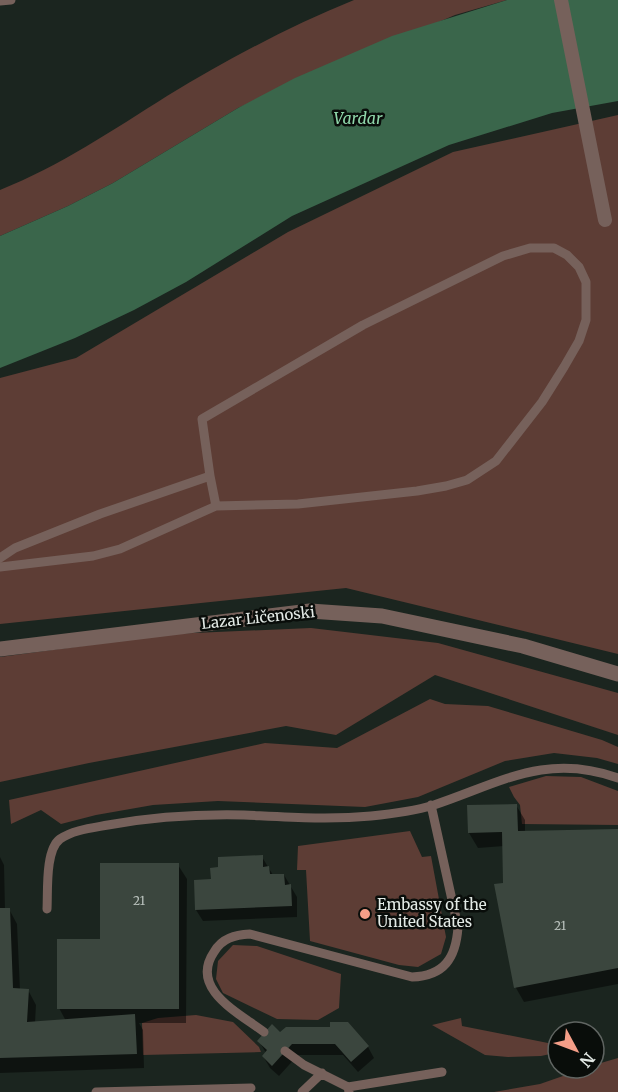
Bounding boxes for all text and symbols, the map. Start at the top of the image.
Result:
water label: Vardar [334,108,383,128]
street label: Lazar Ličenoski [200,602,316,633]
house number: 21 [133,893,146,908]
place label: Embassy of the United States [377,895,487,931]
marker: Embassy of the United States [358,907,372,921]
house number: 21 [554,918,567,933]
north arrow [546,1020,606,1080]
text: N [575,1049,599,1071]

